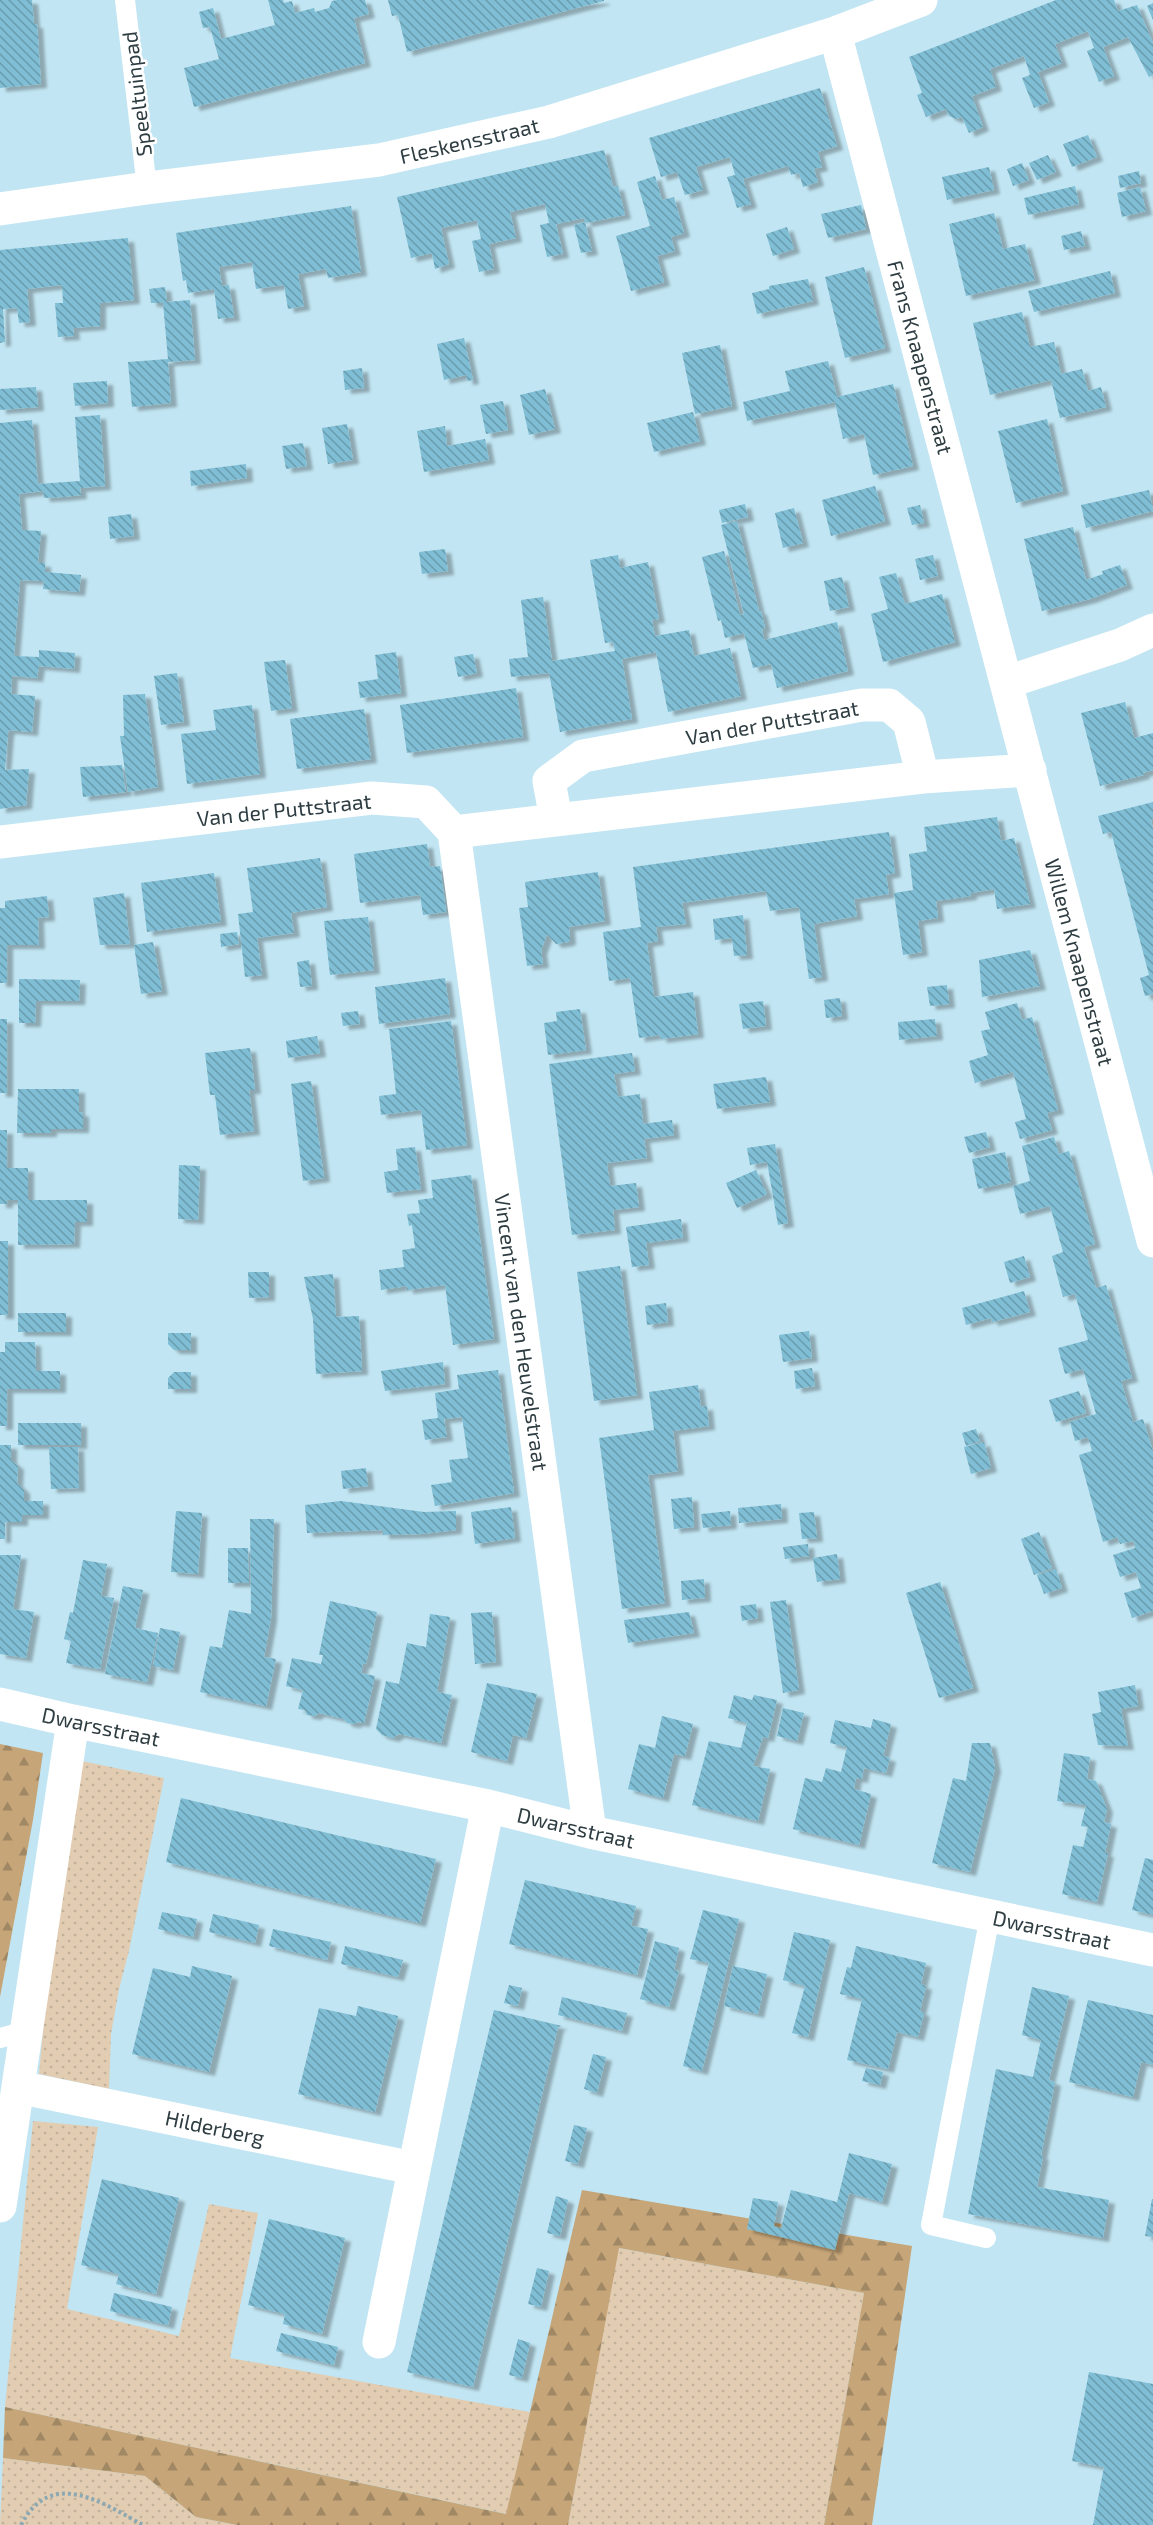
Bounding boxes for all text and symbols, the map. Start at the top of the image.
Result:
street label: Speeltuinpad [116,30,156,158]
street label: Fleskensstraat [397,112,541,168]
street label: Frans Knaapenstraat [883,257,959,457]
street label: Van der Puttstraat [684,694,860,750]
street label: Van der Puttstraat [196,787,372,831]
street label: Willem Knaapenstraat [1040,856,1120,1068]
street label: Vincent van den Heuvelstraat [490,1192,554,1472]
street label: Dwarsstraat [40,1701,162,1751]
street label: Dwarsstraat [515,1801,637,1853]
street label: Dwarsstraat [991,1904,1113,1954]
street label: Hilderberg [163,2104,267,2150]

